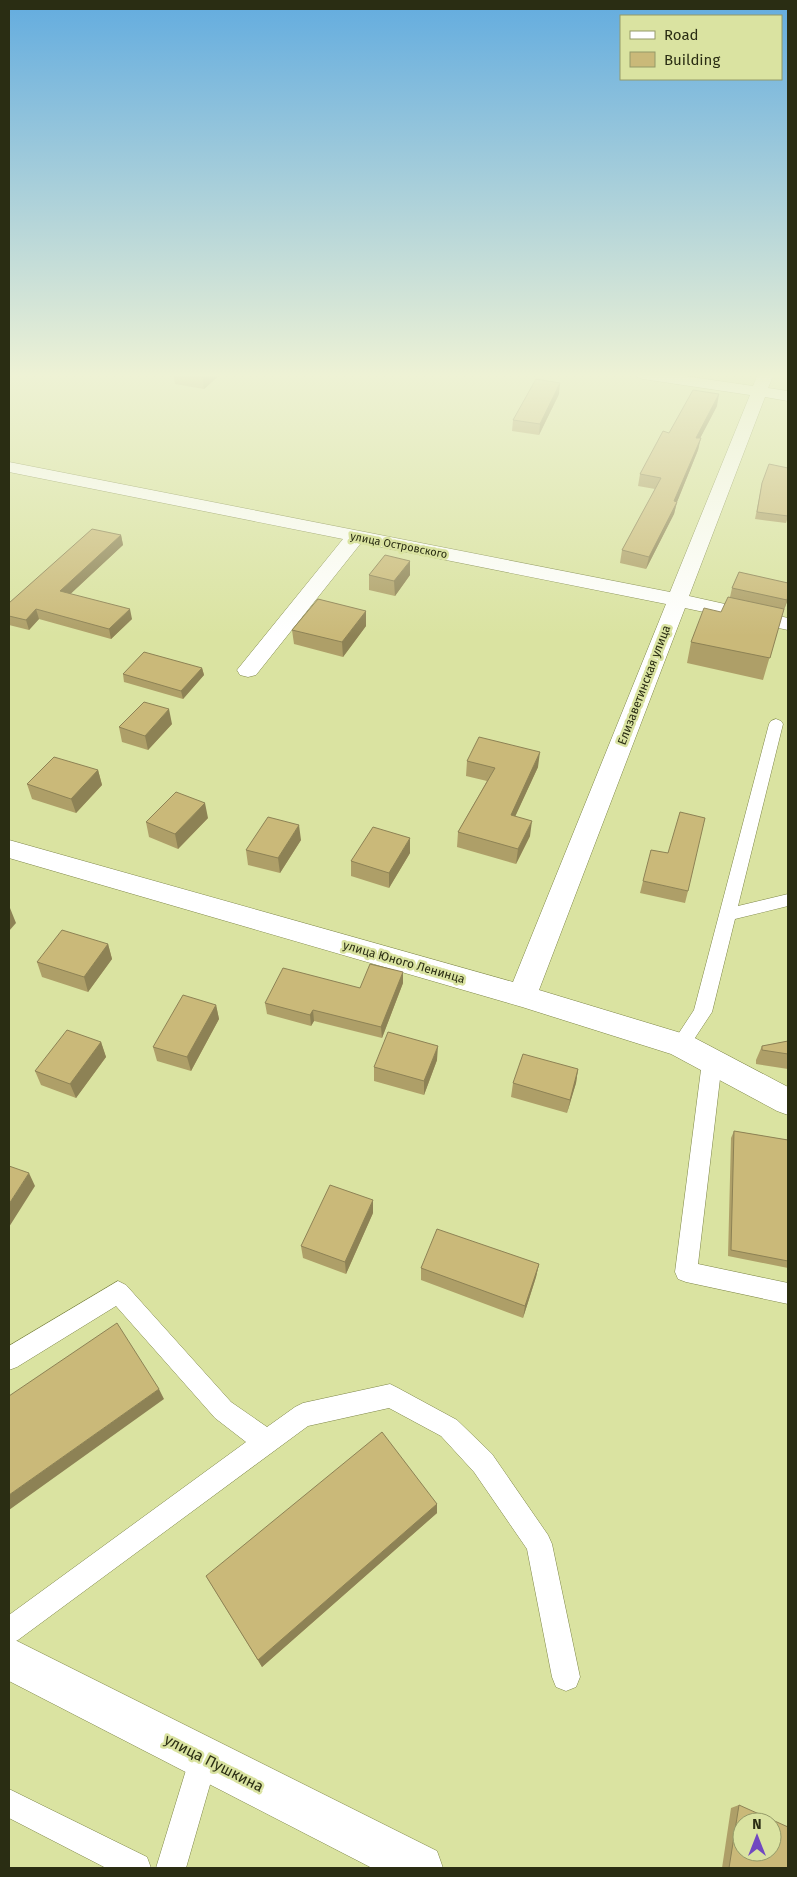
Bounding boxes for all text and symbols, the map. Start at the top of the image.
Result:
legend [620,15,782,80]
text: Road [664,26,699,44]
text: Building [664,51,720,69]
street label: улица Островского [349,530,449,561]
street label: Елизаветинская улица [615,623,673,747]
street label: улица Юного Ленинца [342,938,466,986]
street label: улица Пушкина [161,1730,267,1796]
north arrow [732,1812,782,1862]
text: N [752,1816,762,1833]

